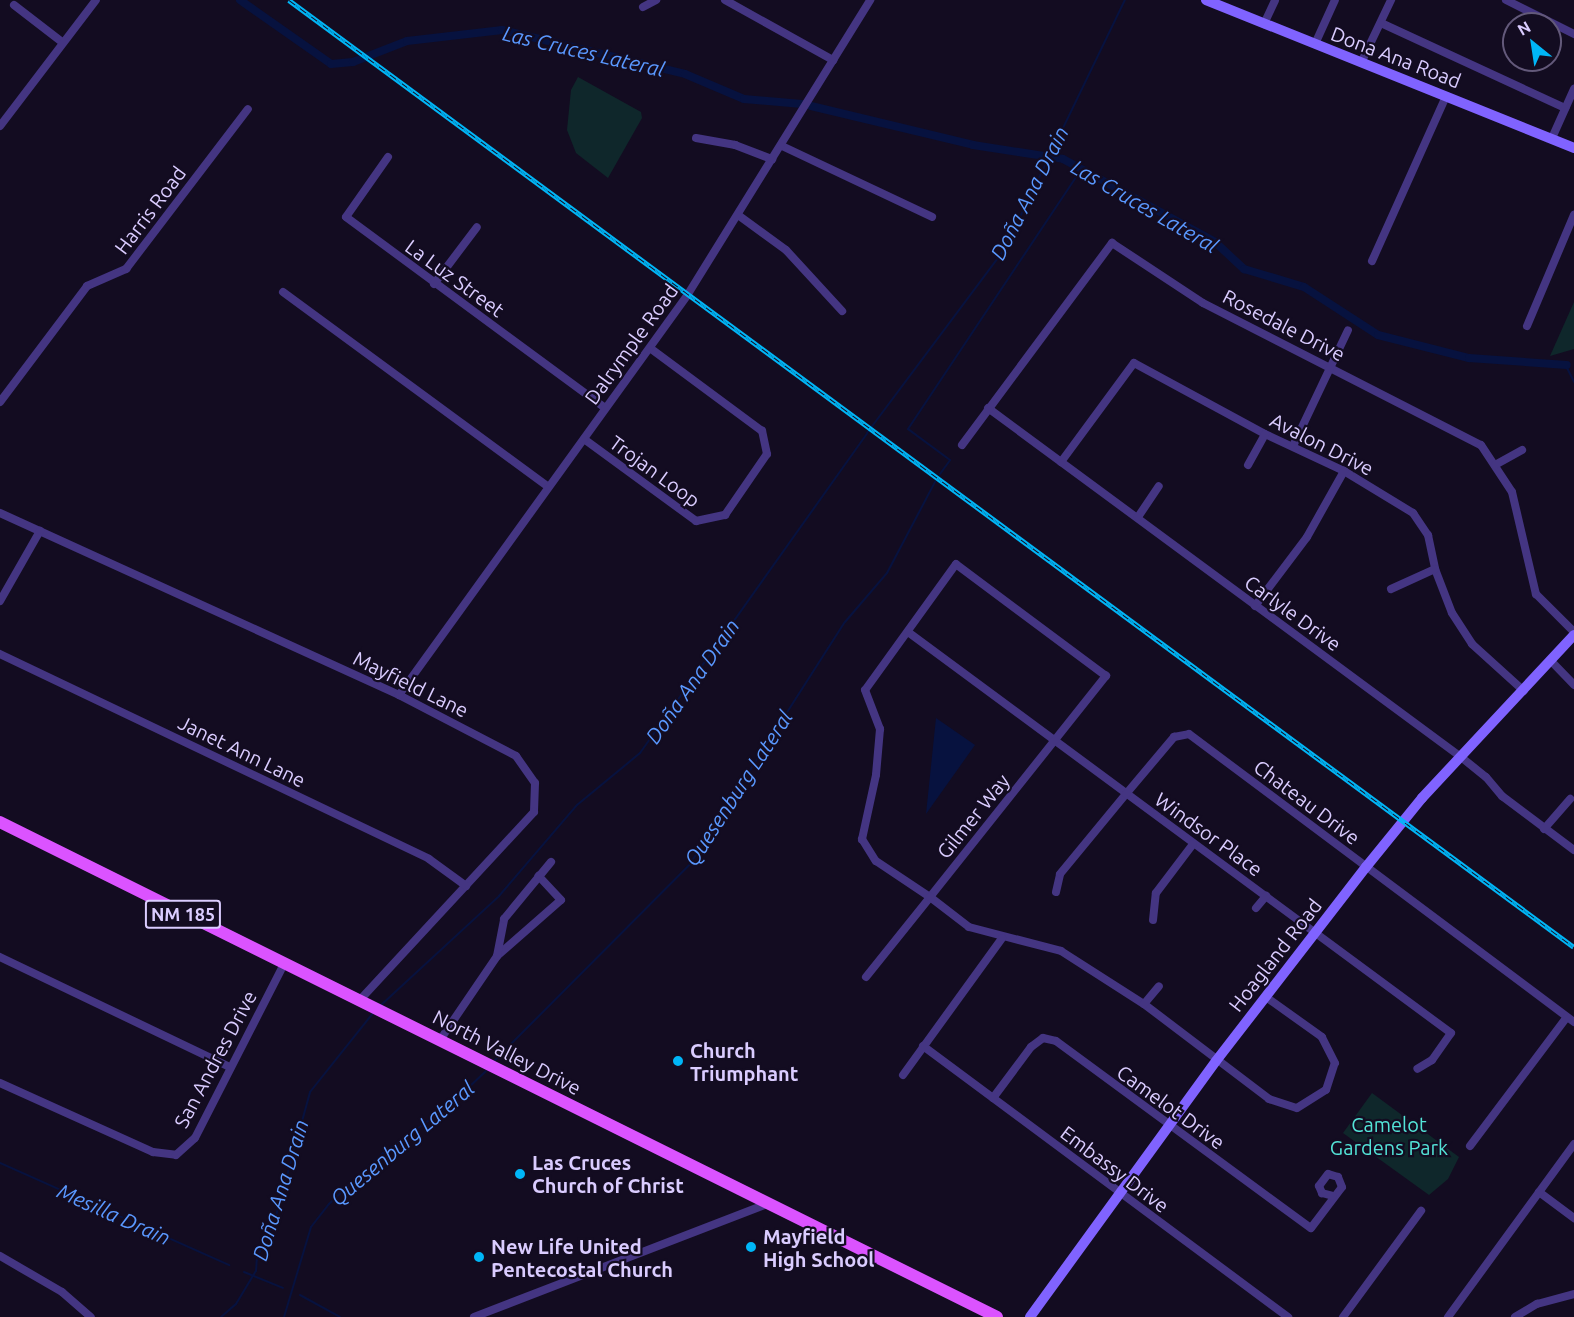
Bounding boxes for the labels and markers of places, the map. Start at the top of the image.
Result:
place label: Church Triumphant [690,1038,798,1085]
marker: Church Triumphant [671,1054,685,1068]
place label: Las Cruces Church of Christ [532,1150,684,1197]
marker: Las Cruces Church of Christ [513,1167,527,1181]
place label: Mayfield High School [763,1224,874,1271]
place label: New Life United Pentecostal Church [491,1234,673,1281]
marker: Mayfield High School [744,1240,758,1254]
marker: New Life United Pentecostal Church [472,1250,486,1264]

